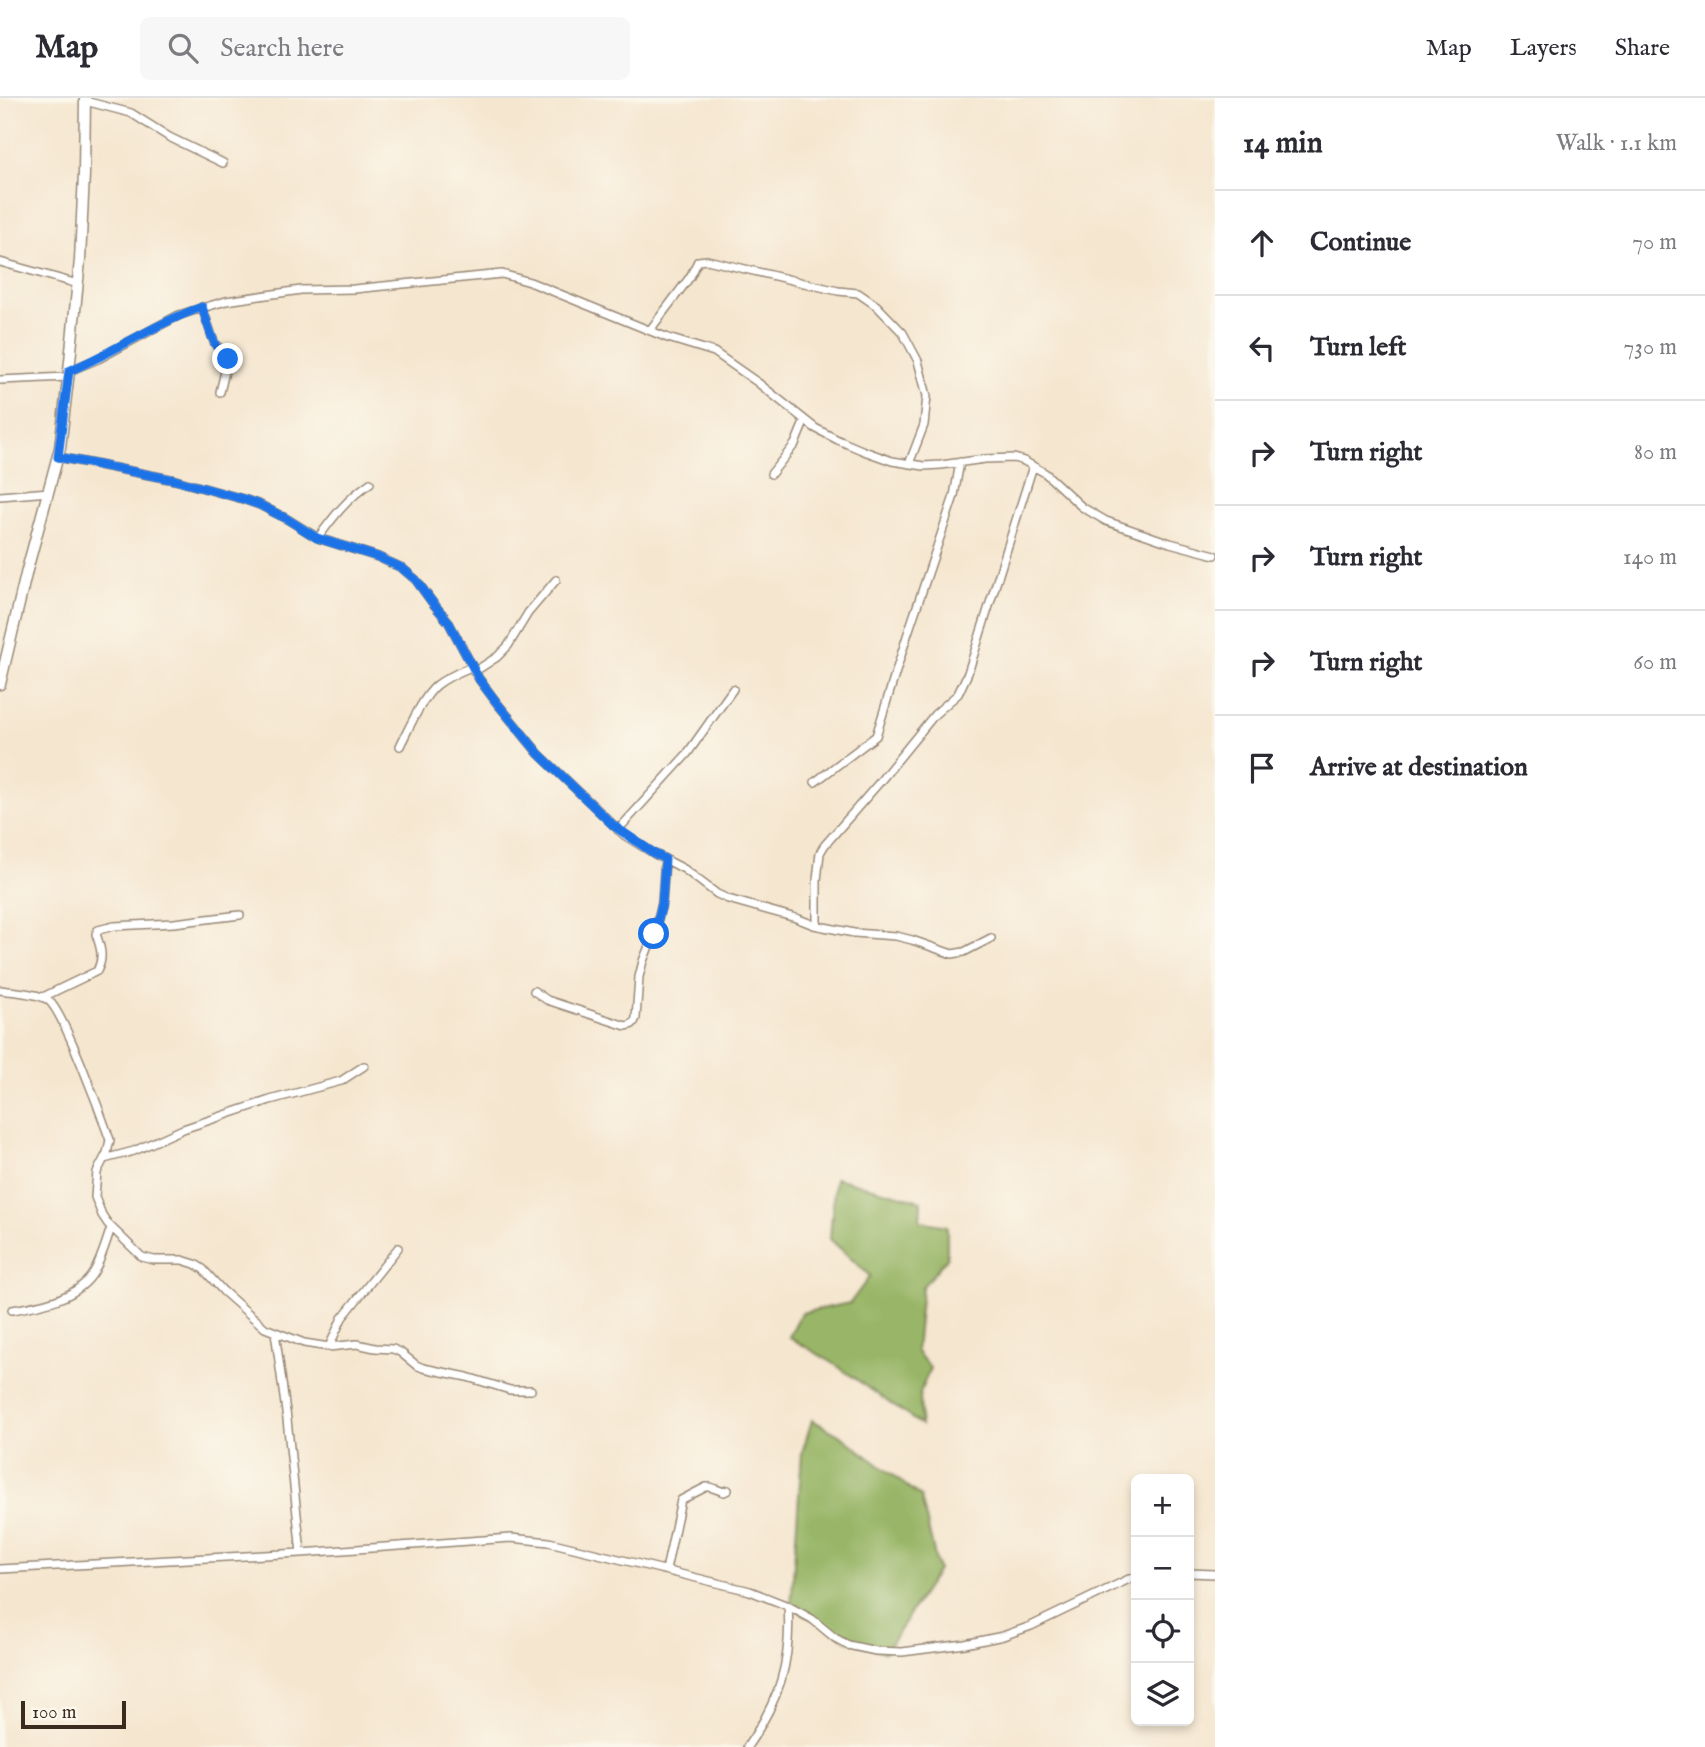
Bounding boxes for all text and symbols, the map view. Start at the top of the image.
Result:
search box [140,17,630,80]
text: Map [35,27,98,69]
icon: search [164,29,202,67]
text: Search here [220,32,344,65]
text: Map [1426,33,1472,64]
text: Layers [1510,33,1577,64]
text: Share [1615,33,1670,64]
text: 14 min [1243,125,1323,163]
text: Walk · 1.1 km [1556,129,1677,158]
icon: ahead [1243,224,1281,262]
text: Continue [1310,226,1411,259]
text: 70 m [1632,228,1677,257]
icon: left [1243,329,1281,367]
text: Turn left [1310,331,1407,364]
text: 730 m [1624,333,1677,362]
route end [212,343,243,374]
icon: right [1243,434,1281,472]
text: Turn right [1310,436,1423,469]
text: 80 m [1634,438,1677,467]
icon: right [1243,539,1281,577]
text: Turn right [1310,541,1423,574]
text: 140 m [1623,543,1677,572]
icon: right [1243,644,1281,682]
text: Turn right [1310,646,1423,679]
text: 60 m [1633,648,1677,677]
icon: arrive [1243,749,1281,787]
text: Arrive at destination [1310,751,1528,784]
route start [638,918,669,949]
map controls [1131,1474,1194,1726]
button: + [1131,1474,1194,1537]
button: − [1131,1537,1194,1600]
button: locate [1131,1600,1194,1663]
button: layers [1131,1663,1194,1726]
scale bar [21,1698,126,1730]
text: 100 m [32,1701,76,1725]

